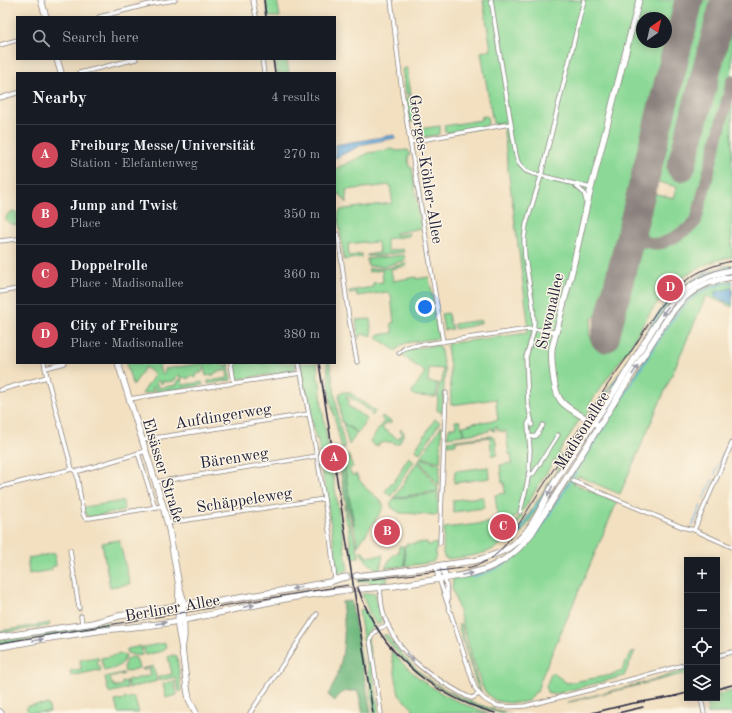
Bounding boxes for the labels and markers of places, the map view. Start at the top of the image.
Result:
pin: D [657,273,683,303]
pin: A [321,443,347,473]
pin: C [490,512,516,542]
pin: B [374,517,400,547]

